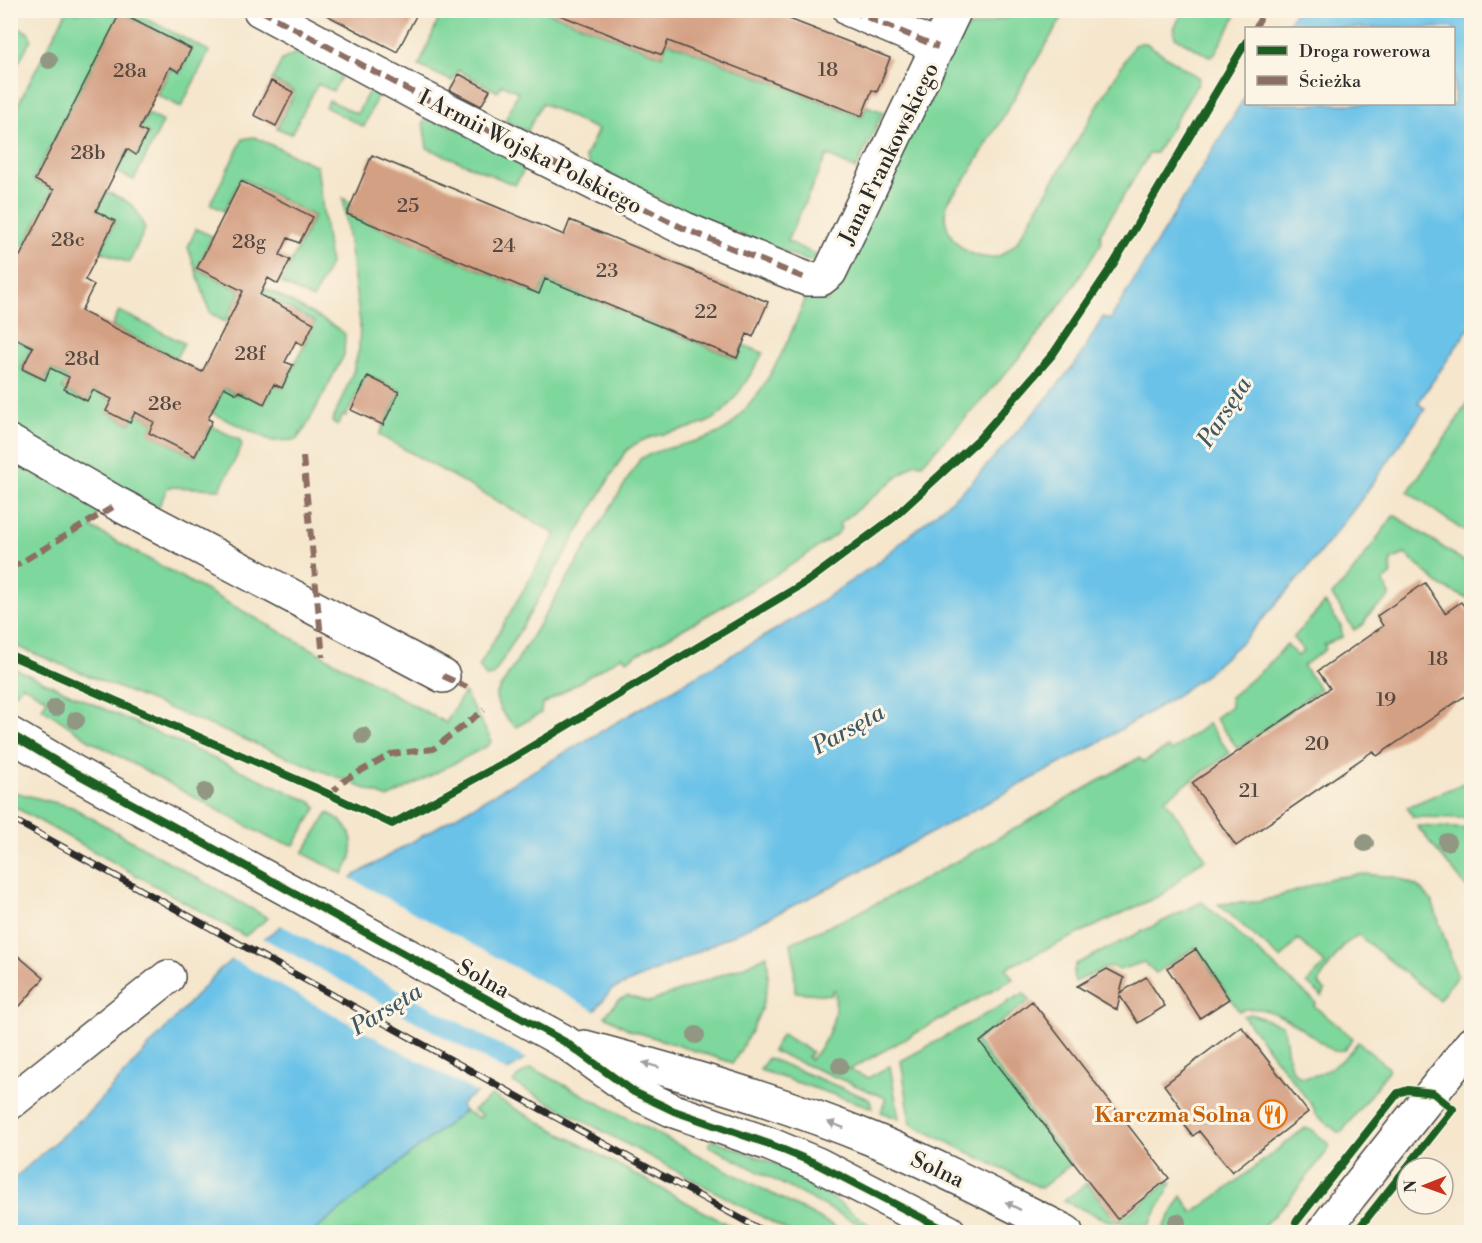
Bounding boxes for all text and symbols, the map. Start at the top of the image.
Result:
legend [1245,27,1455,105]
text: Droga rowerowa [1299,40,1431,63]
house number: 18 [818,58,838,83]
street label: Jana Frankowskiego [833,58,945,250]
house number: 28a [113,59,148,84]
text: Ścieżka [1299,70,1362,93]
street label: I Armii Wojska Polskiego [414,84,647,221]
house number: 28b [70,141,106,166]
house number: 25 [397,194,419,219]
house number: 28c [51,228,85,253]
house number: 28g [232,230,267,255]
house number: 24 [492,234,516,259]
house number: 23 [596,259,618,284]
house number: 22 [695,300,717,325]
house number: 28f [235,342,266,367]
house number: 28d [64,347,100,372]
water label: Parsęta [1190,371,1259,454]
house number: 28e [148,392,182,417]
house number: 18 [1428,647,1448,672]
house number: 19 [1376,688,1396,713]
water label: Parsęta [806,697,891,762]
house number: 20 [1305,732,1329,757]
house number: 21 [1239,779,1260,804]
street label: Solna [452,954,515,1005]
water label: Parsęta [344,977,428,1043]
one-way arrow [642,1060,660,1069]
restaurant icon: Karczma Solna [1256,1098,1288,1130]
place label: Karczma Solna [1094,1102,1252,1129]
one-way arrow [827,1120,845,1129]
street label: Solna [906,1146,969,1195]
north arrow [1395,1156,1455,1216]
text: N [1401,1179,1421,1193]
one-way arrow [1005,1201,1022,1211]

